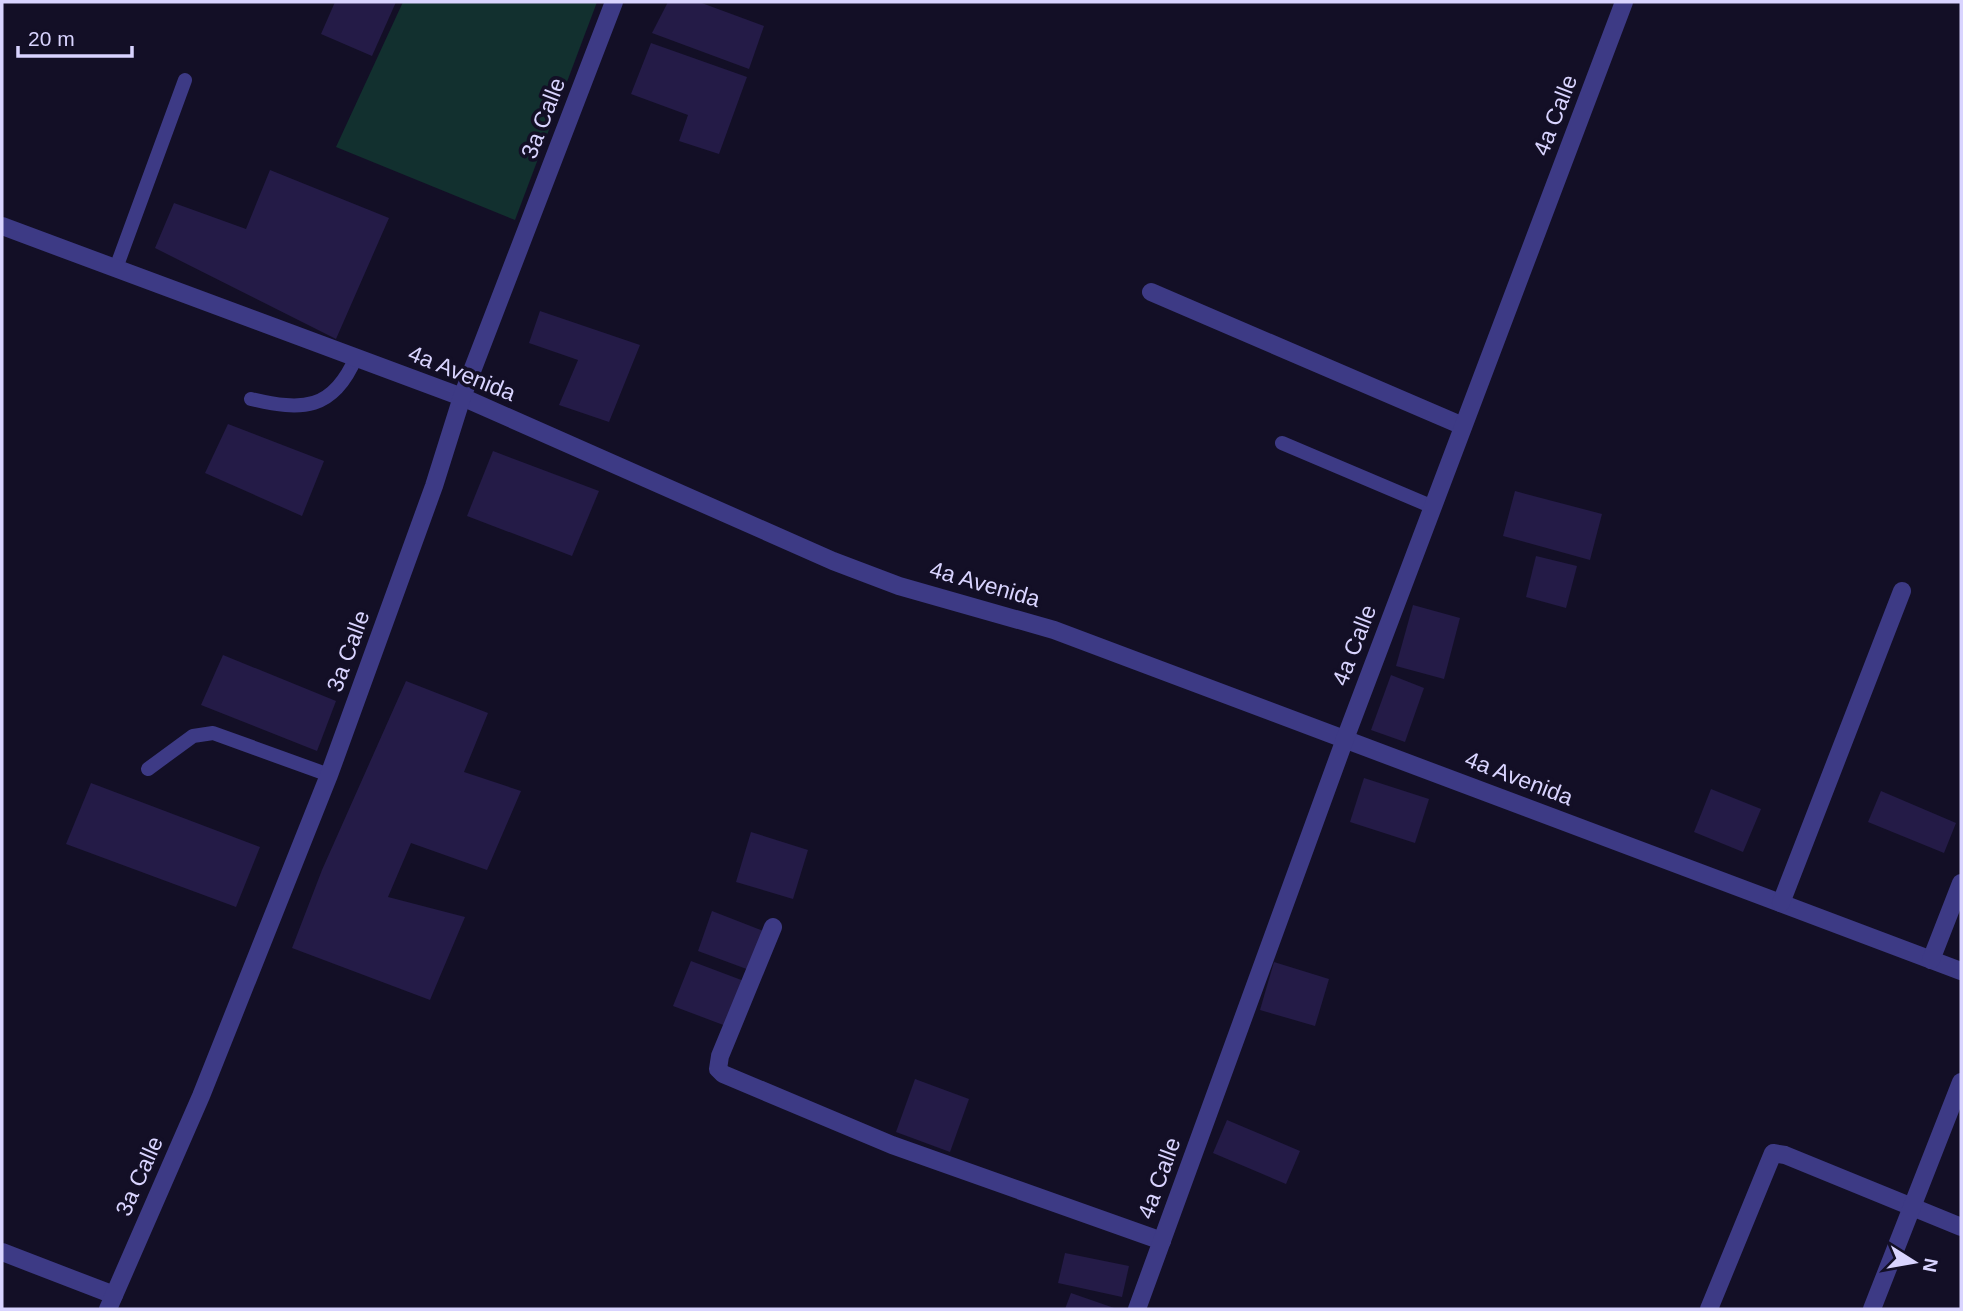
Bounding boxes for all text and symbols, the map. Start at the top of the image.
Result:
scale bar [18,14,131,58]
text: 20 m [28,27,75,50]
street label: 4a Calle [1528,71,1582,159]
street label: 3a Calle [516,74,570,162]
street label: 4a Avenida [405,340,520,406]
street label: 4a Avenida [927,556,1043,612]
street label: 4a Calle [1327,601,1381,689]
street label: 3a Calle [321,607,375,695]
street label: 4a Avenida [1461,746,1577,811]
street label: 3a Calle [110,1132,168,1220]
street label: 4a Calle [1132,1134,1186,1222]
north arrow [1879,1227,1949,1297]
text: N [1919,1256,1942,1274]

